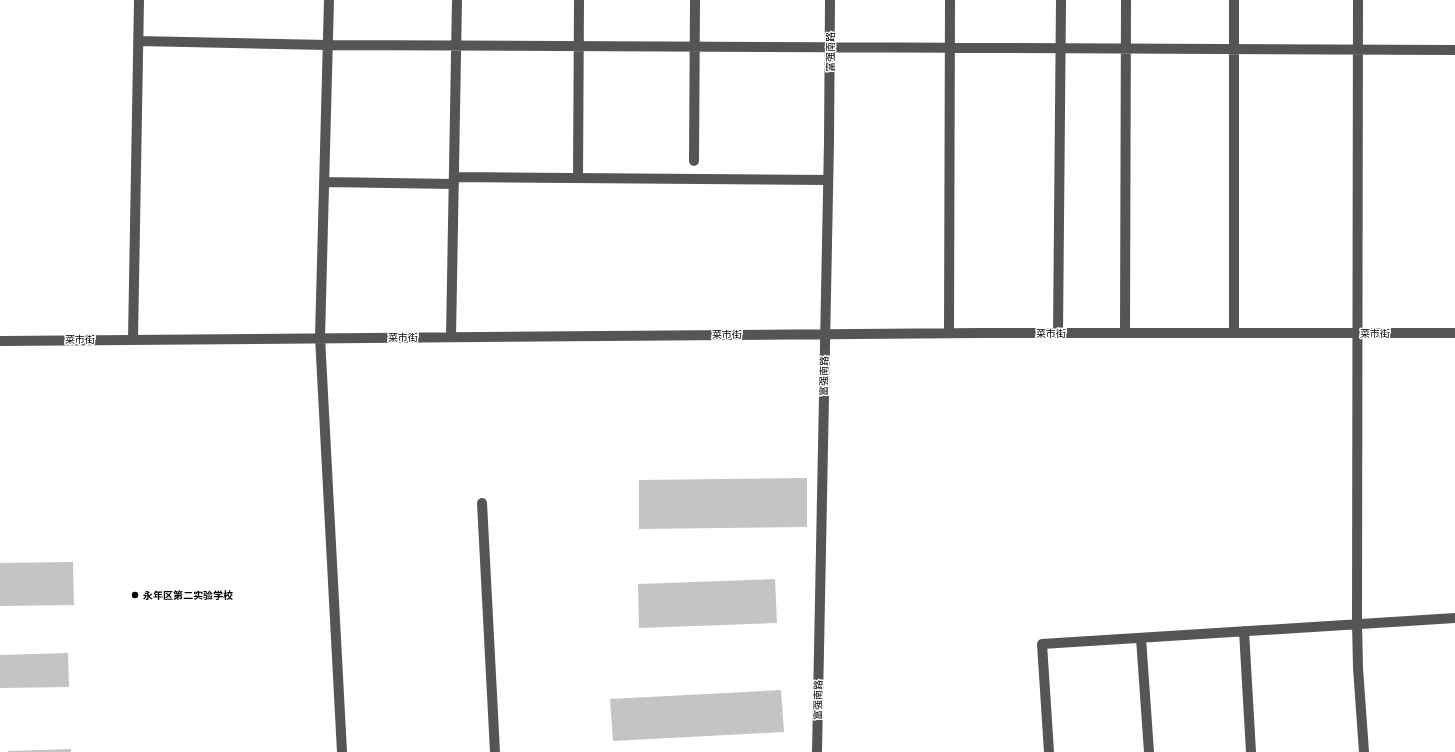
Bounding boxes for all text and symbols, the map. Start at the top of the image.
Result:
street label: 富强南路 [825,32,836,72]
street label: 菜市街 [1036,328,1066,339]
street label: 菜市街 [1360,328,1390,339]
street label: 菜市街 [712,329,742,340]
street label: 菜市街 [388,332,418,343]
street label: 菜市街 [65,334,95,345]
street label: 富强南路 [818,356,830,396]
place label: 永年区第二实验学校 [143,589,233,601]
marker: 永年区第二实验学校 [130,590,140,600]
street label: 富强南路 [812,680,824,720]

